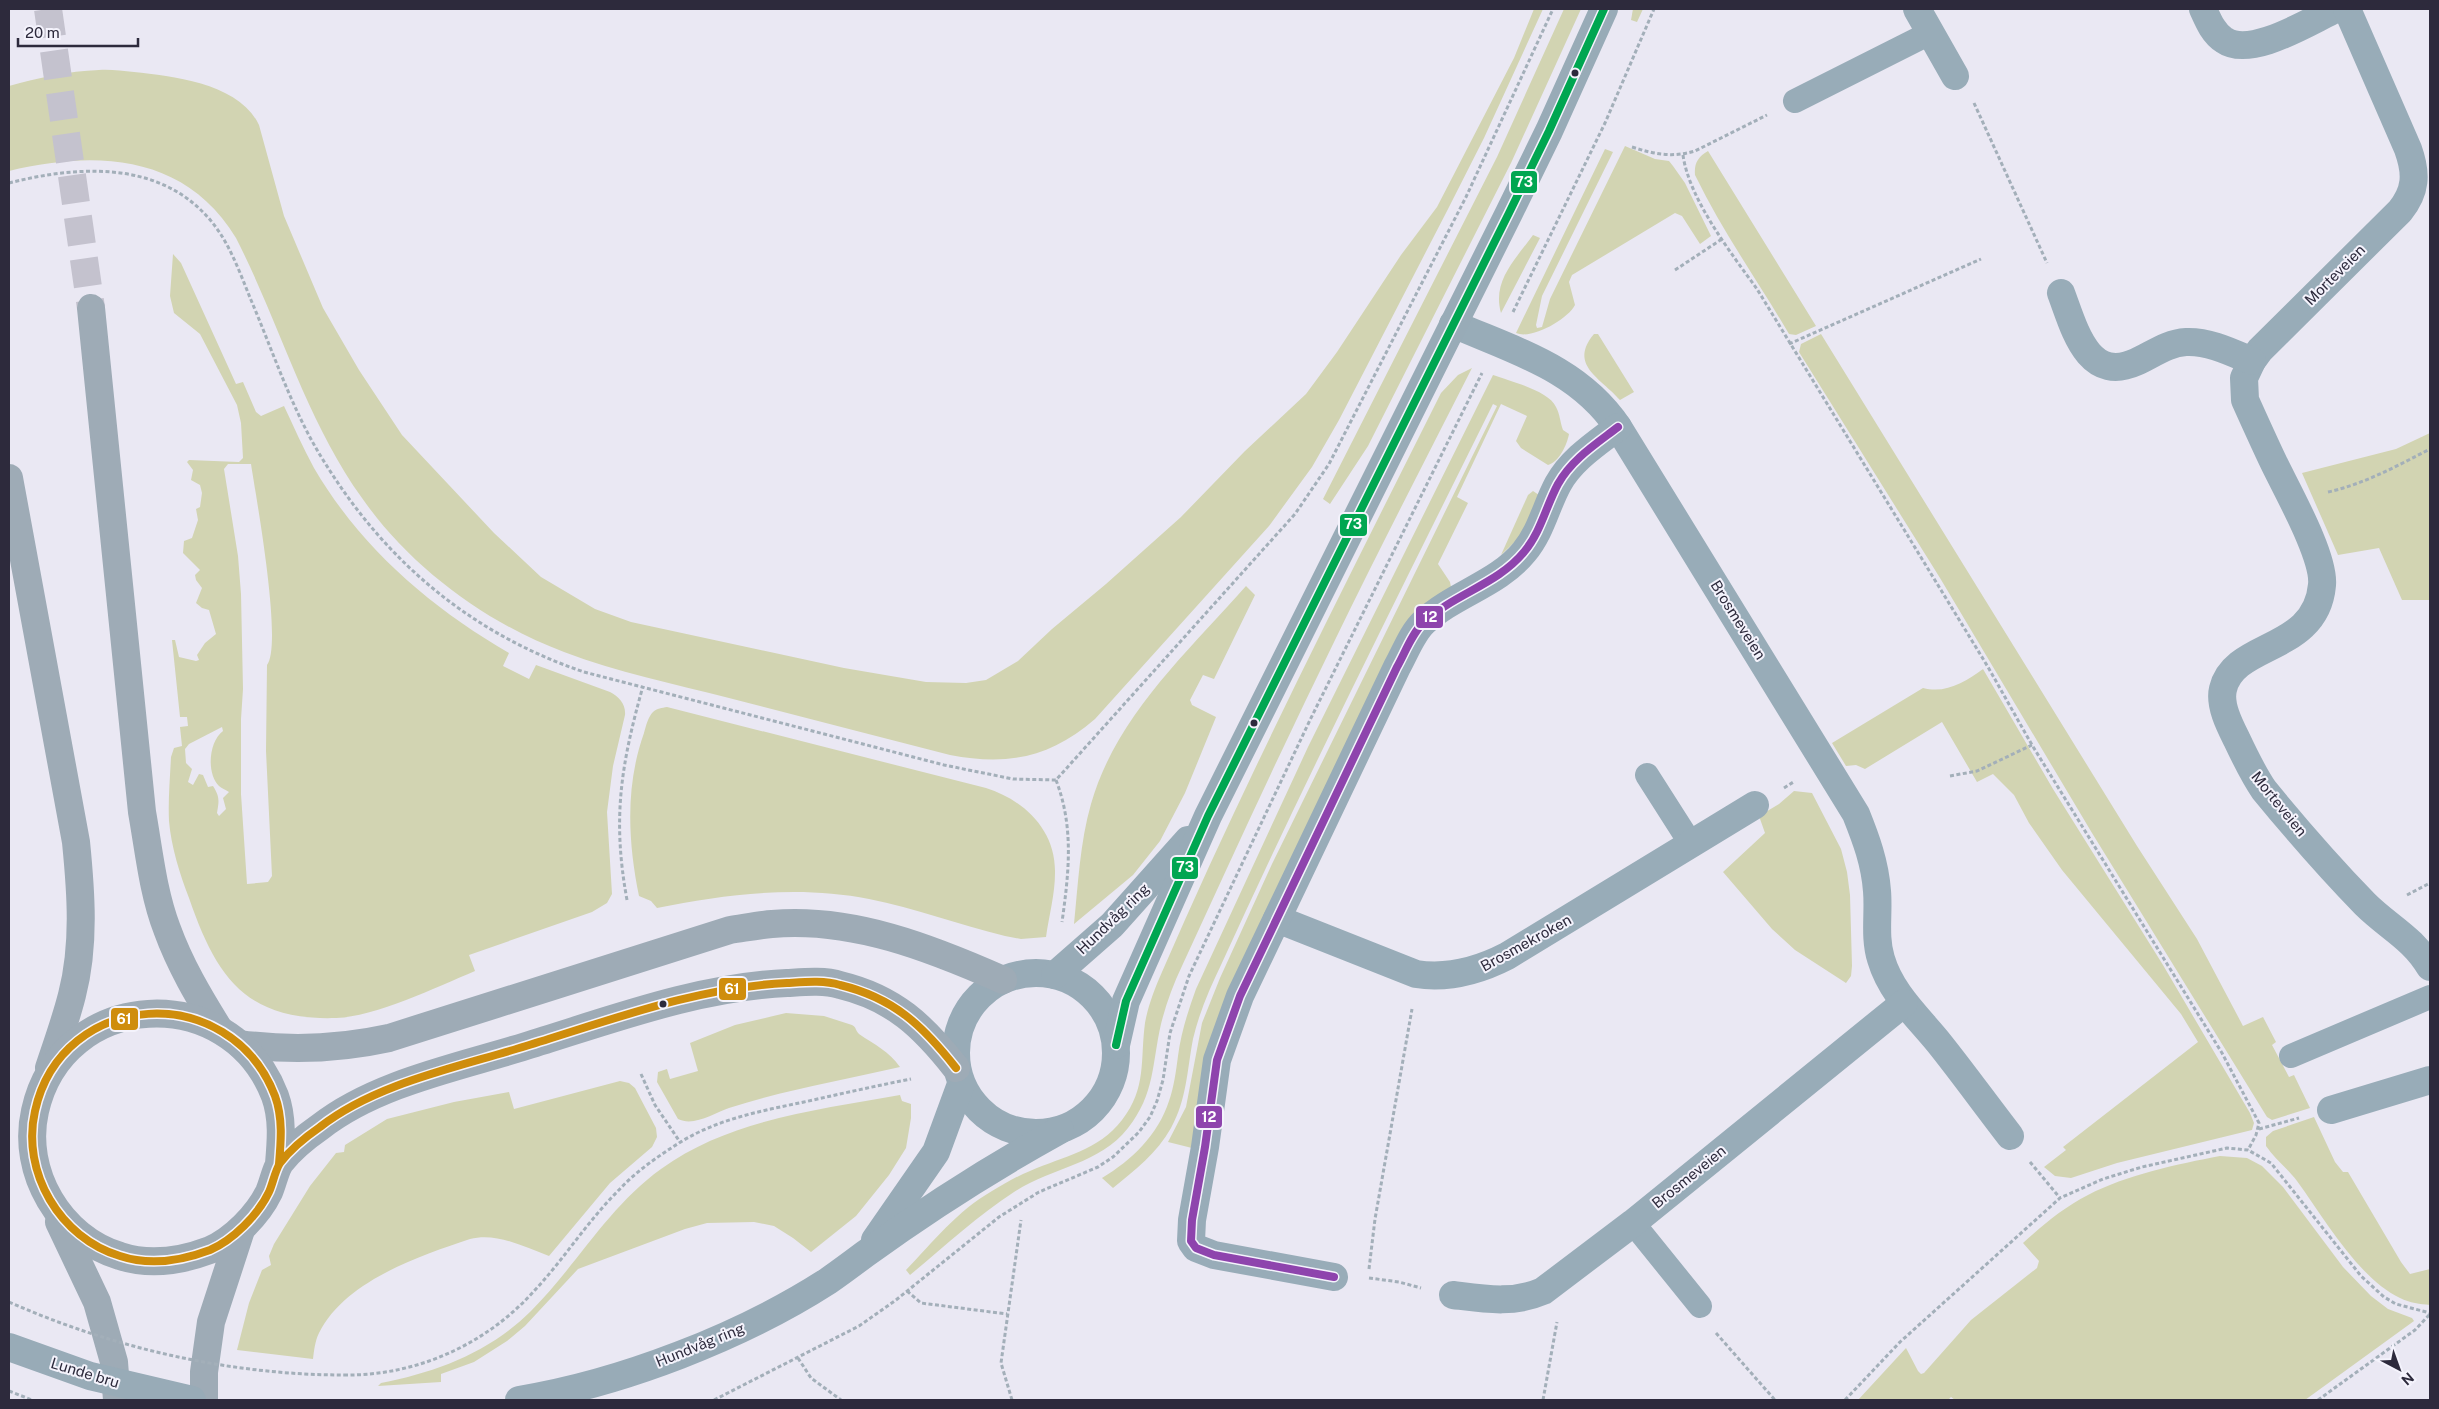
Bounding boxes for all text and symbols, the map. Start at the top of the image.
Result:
scale bar [18,15,138,47]
text: 20 m [25,24,60,41]
unlabelled marker [1570,68,1580,78]
line badge: 73 [1510,170,1538,194]
text: 73 [1515,174,1533,190]
street label: Morteveien [2301,241,2368,308]
line badge: 73 [1339,513,1368,537]
text: 73 [1344,516,1362,532]
street label: Brosmeveien [1707,577,1769,662]
line badge: 12 [1415,605,1444,629]
text: 12 [1423,609,1438,625]
unlabelled marker [1249,718,1259,728]
street label: Morteveien [2248,768,2311,839]
line badge: 73 [1171,856,1199,880]
text: 73 [1176,859,1194,875]
street label: Hundvåg ring [1073,880,1152,957]
street label: Brosmekroken [1477,911,1574,975]
line badge: 61 [718,977,747,1001]
text: 61 [724,981,740,997]
unlabelled marker [658,999,668,1009]
line badge: 61 [110,1007,139,1031]
text: 61 [116,1011,132,1027]
line badge: 12 [1195,1105,1223,1129]
text: 12 [1202,1109,1217,1125]
street label: Brosmeveien [1648,1142,1729,1212]
street label: Hundvåg ring [653,1319,747,1370]
north arrow [2374,1344,2424,1394]
street label: Lunde bru [49,1354,121,1391]
text: N [2398,1369,2417,1388]

